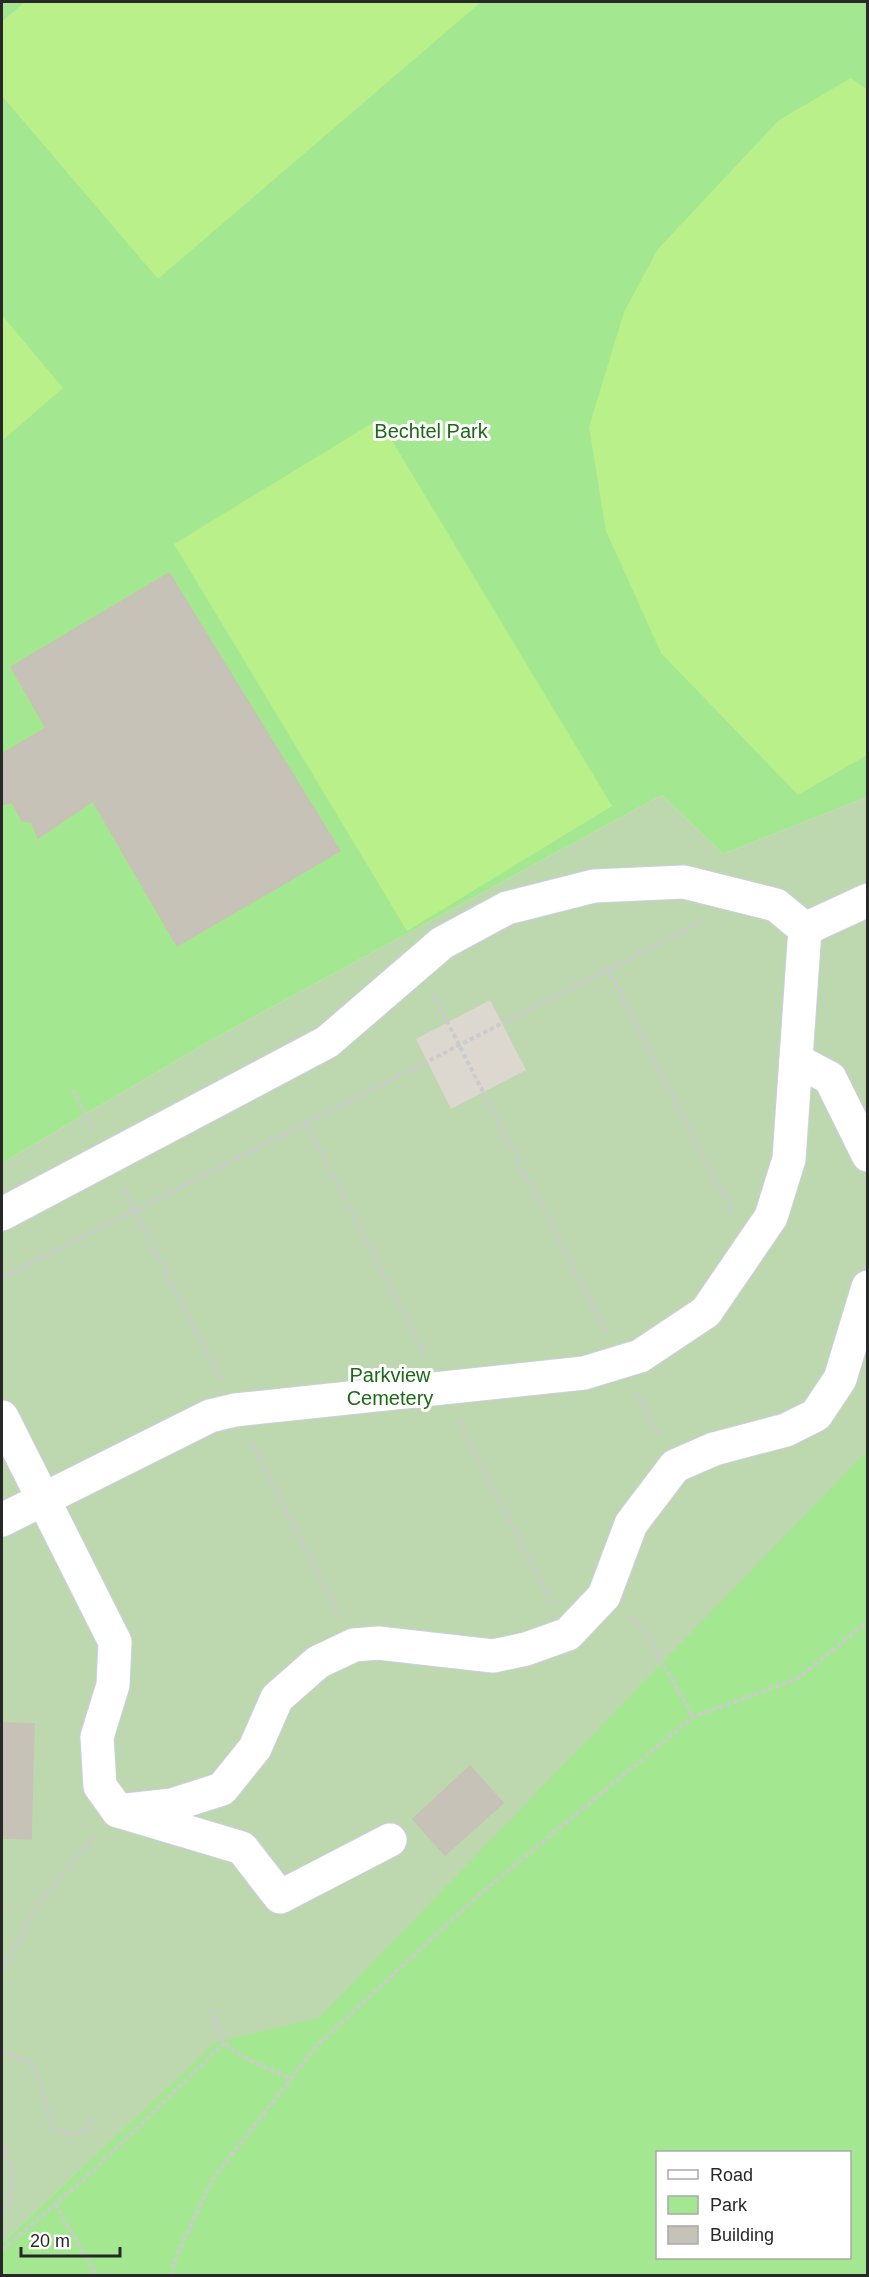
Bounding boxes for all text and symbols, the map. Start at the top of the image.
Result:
park label: Bechtel Park [374,420,489,442]
park label: Parkview Cemetery [347,1364,433,1409]
legend [656,2151,851,2259]
text: Road [710,2165,753,2185]
text: Park [710,2195,748,2215]
scale bar [21,2220,120,2258]
text: Building [710,2225,774,2245]
text: 20 m [30,2231,70,2251]

